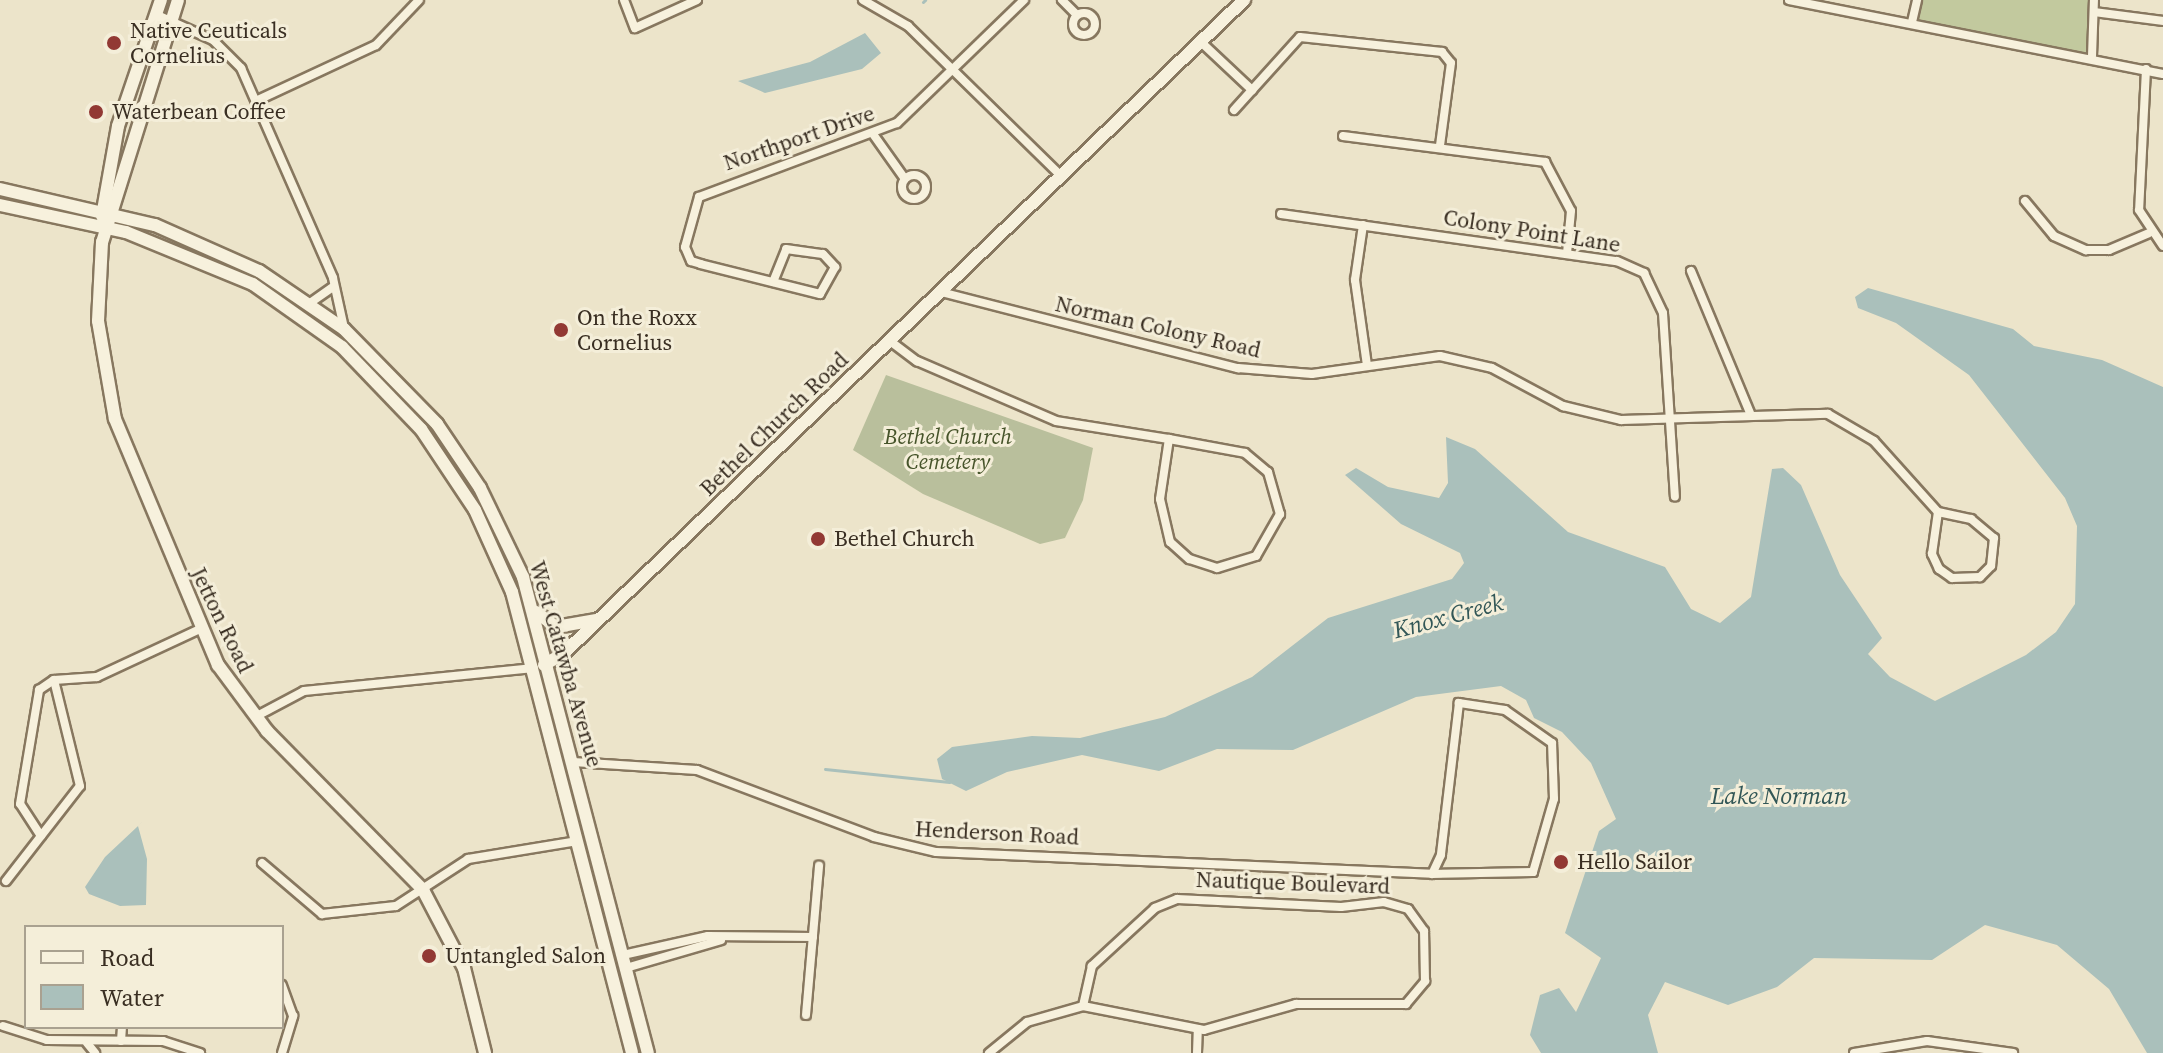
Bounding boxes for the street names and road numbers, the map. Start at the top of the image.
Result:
street label: Northport Drive [720,100,878,176]
street label: Colony Point Lane [1442,204,1622,258]
street label: Norman Colony Road [1053,291,1263,363]
street label: Bethel Church Road [694,347,854,501]
street label: West Catawba Avenue [524,558,608,770]
street label: Jetton Road [185,563,259,677]
street label: Henderson Road [914,816,1080,850]
street label: Nautique Boulevard [1195,866,1391,900]

